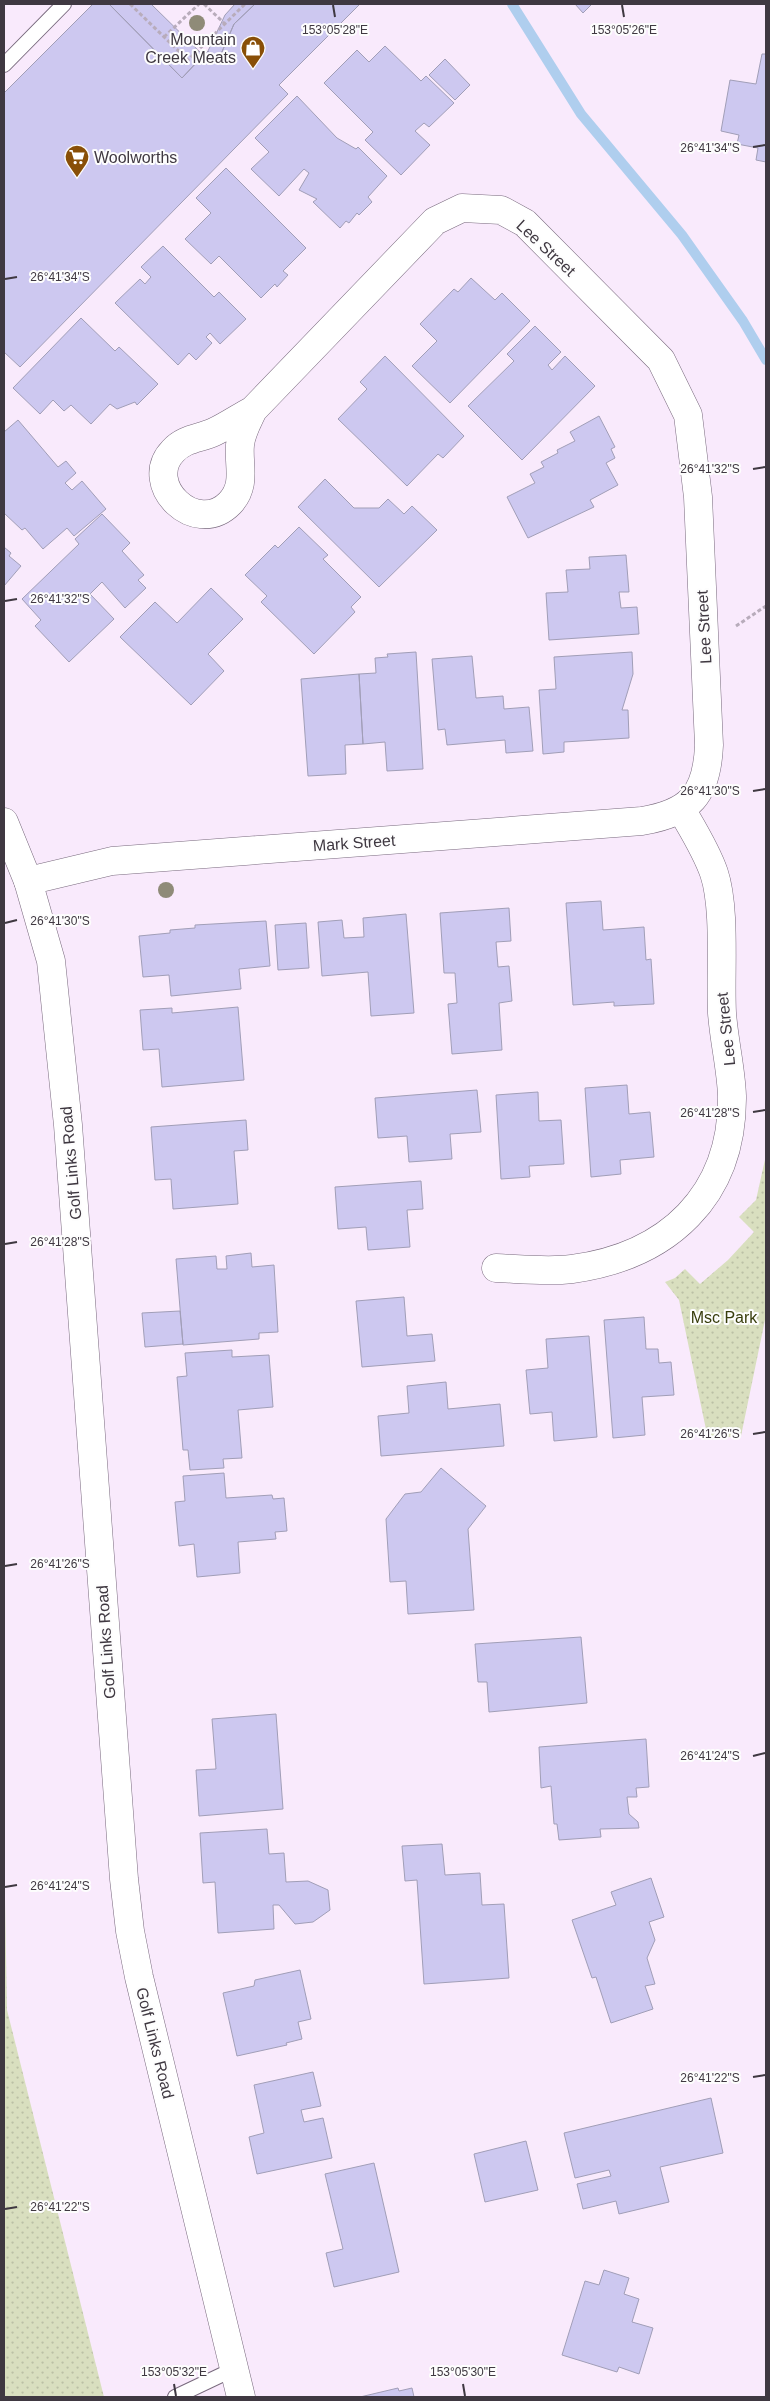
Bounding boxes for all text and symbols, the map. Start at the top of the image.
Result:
text: 153°05'28"E [302,23,368,37]
text: 153°05'26"E [591,23,657,37]
place label: Mountain Creek Meats [145,31,236,66]
shop icon: Mountain Creek Meats [240,35,266,69]
text: 26°41'34"S [680,141,740,155]
supermarket icon: Woolworths [64,144,90,178]
place label: Woolworths [94,149,177,166]
street label: Lee Street [513,217,579,280]
text: 26°41'34"S [30,270,90,284]
text: 26°41'32"S [680,462,740,476]
street label: Lee Street [694,589,714,664]
text: 26°41'32"S [30,592,90,606]
text: 26°41'30"S [680,784,740,798]
street label: Mark Street [312,832,396,854]
text: 26°41'30"S [30,914,90,928]
street label: Lee Street [714,991,738,1067]
street label: Golf Links Road [58,1106,84,1220]
text: 26°41'28"S [680,1106,740,1120]
text: 26°41'28"S [30,1235,90,1249]
park label: Msc Park [691,1309,758,1326]
text: 26°41'26"S [680,1427,740,1441]
text: 26°41'26"S [30,1557,90,1571]
street label: Golf Links Road [94,1585,118,1699]
text: 26°41'24"S [680,1749,740,1763]
text: 26°41'24"S [30,1879,90,1893]
street label: Golf Links Road [133,1986,177,2100]
text: 26°41'22"S [680,2071,740,2085]
text: 26°41'22"S [30,2200,90,2214]
text: 153°05'32"E [141,2365,207,2379]
text: 153°05'30"E [430,2365,496,2379]

